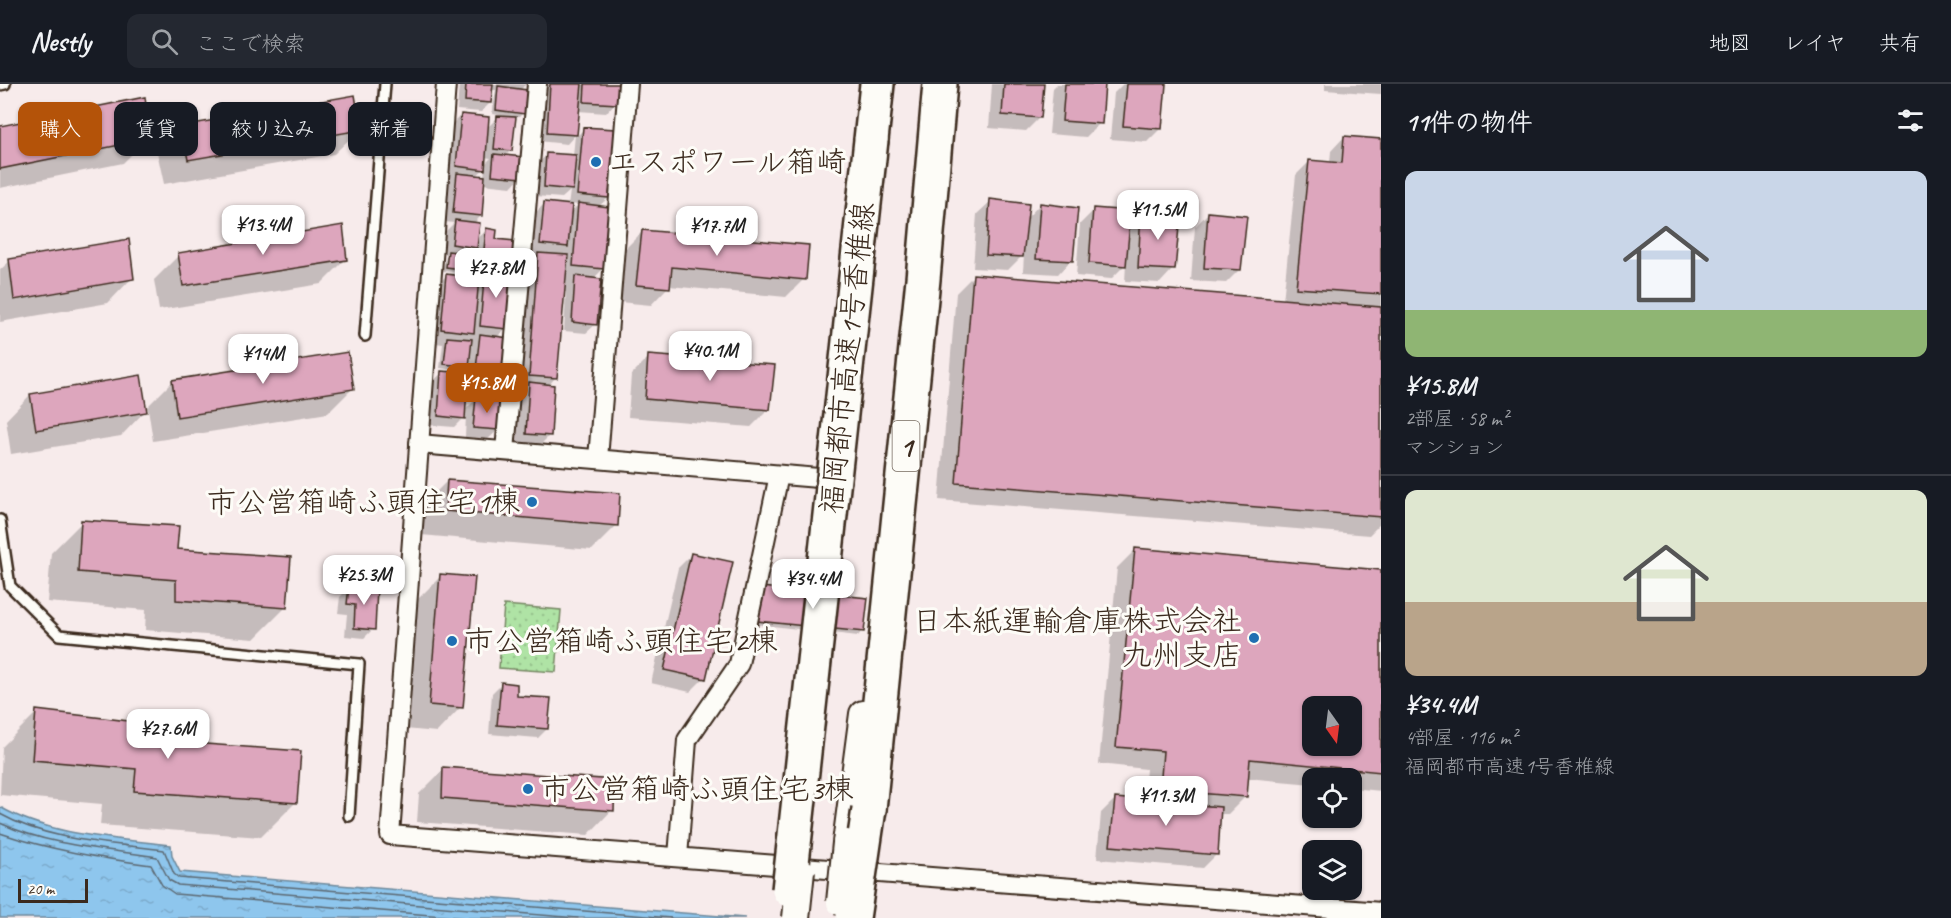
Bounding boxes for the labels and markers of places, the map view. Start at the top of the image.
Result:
place label: エスポワール箱崎 [608,143,846,181]
marker: エスポワール箱崎 [589,155,603,169]
pin: ¥11.5M [1109,190,1207,241]
pin: ¥13.4M [214,205,312,256]
pin: ¥17.7M [668,206,766,257]
pin: ¥27.8M [447,248,545,299]
pin: ¥40.1M [661,331,759,382]
pin: ¥14M [227,334,299,385]
pin: ¥15.8M [438,363,536,414]
place label: 市公営箱崎ふ頭住宅1棟 [207,483,520,521]
marker: 市公営箱崎ふ頭住宅1棟 [525,495,539,509]
pin: ¥25.3M [315,555,413,606]
pin: ¥34.4M [764,559,862,610]
place label: 日本紙運輸倉庫株式会社 九州支店 [912,602,1242,674]
place label: 市公営箱崎ふ頭住宅2棟 [464,622,778,660]
marker: 日本紙運輸倉庫株式会社 九州支店 [1247,631,1261,645]
marker: 市公営箱崎ふ頭住宅2棟 [445,634,459,648]
pin: ¥27.6M [119,709,217,760]
place label: 市公営箱崎ふ頭住宅3棟 [540,770,854,808]
pin: ¥11.3M [1117,776,1215,827]
marker: 市公営箱崎ふ頭住宅3棟 [521,782,535,796]

